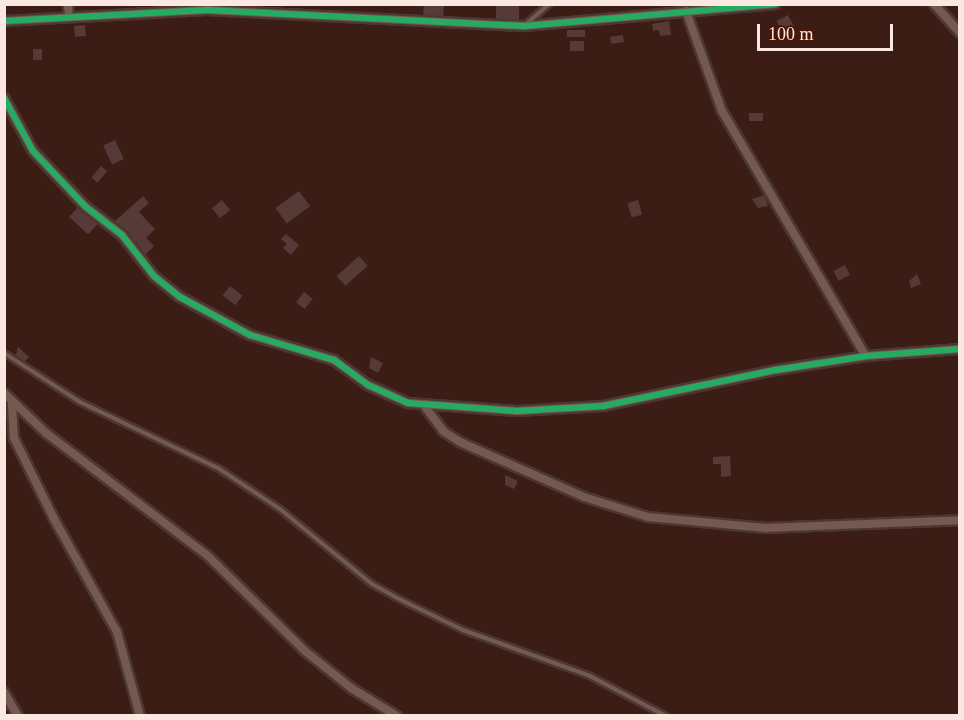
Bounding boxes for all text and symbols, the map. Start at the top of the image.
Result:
scale bar [760,12,896,50]
text: 100 m [768,24,814,44]

